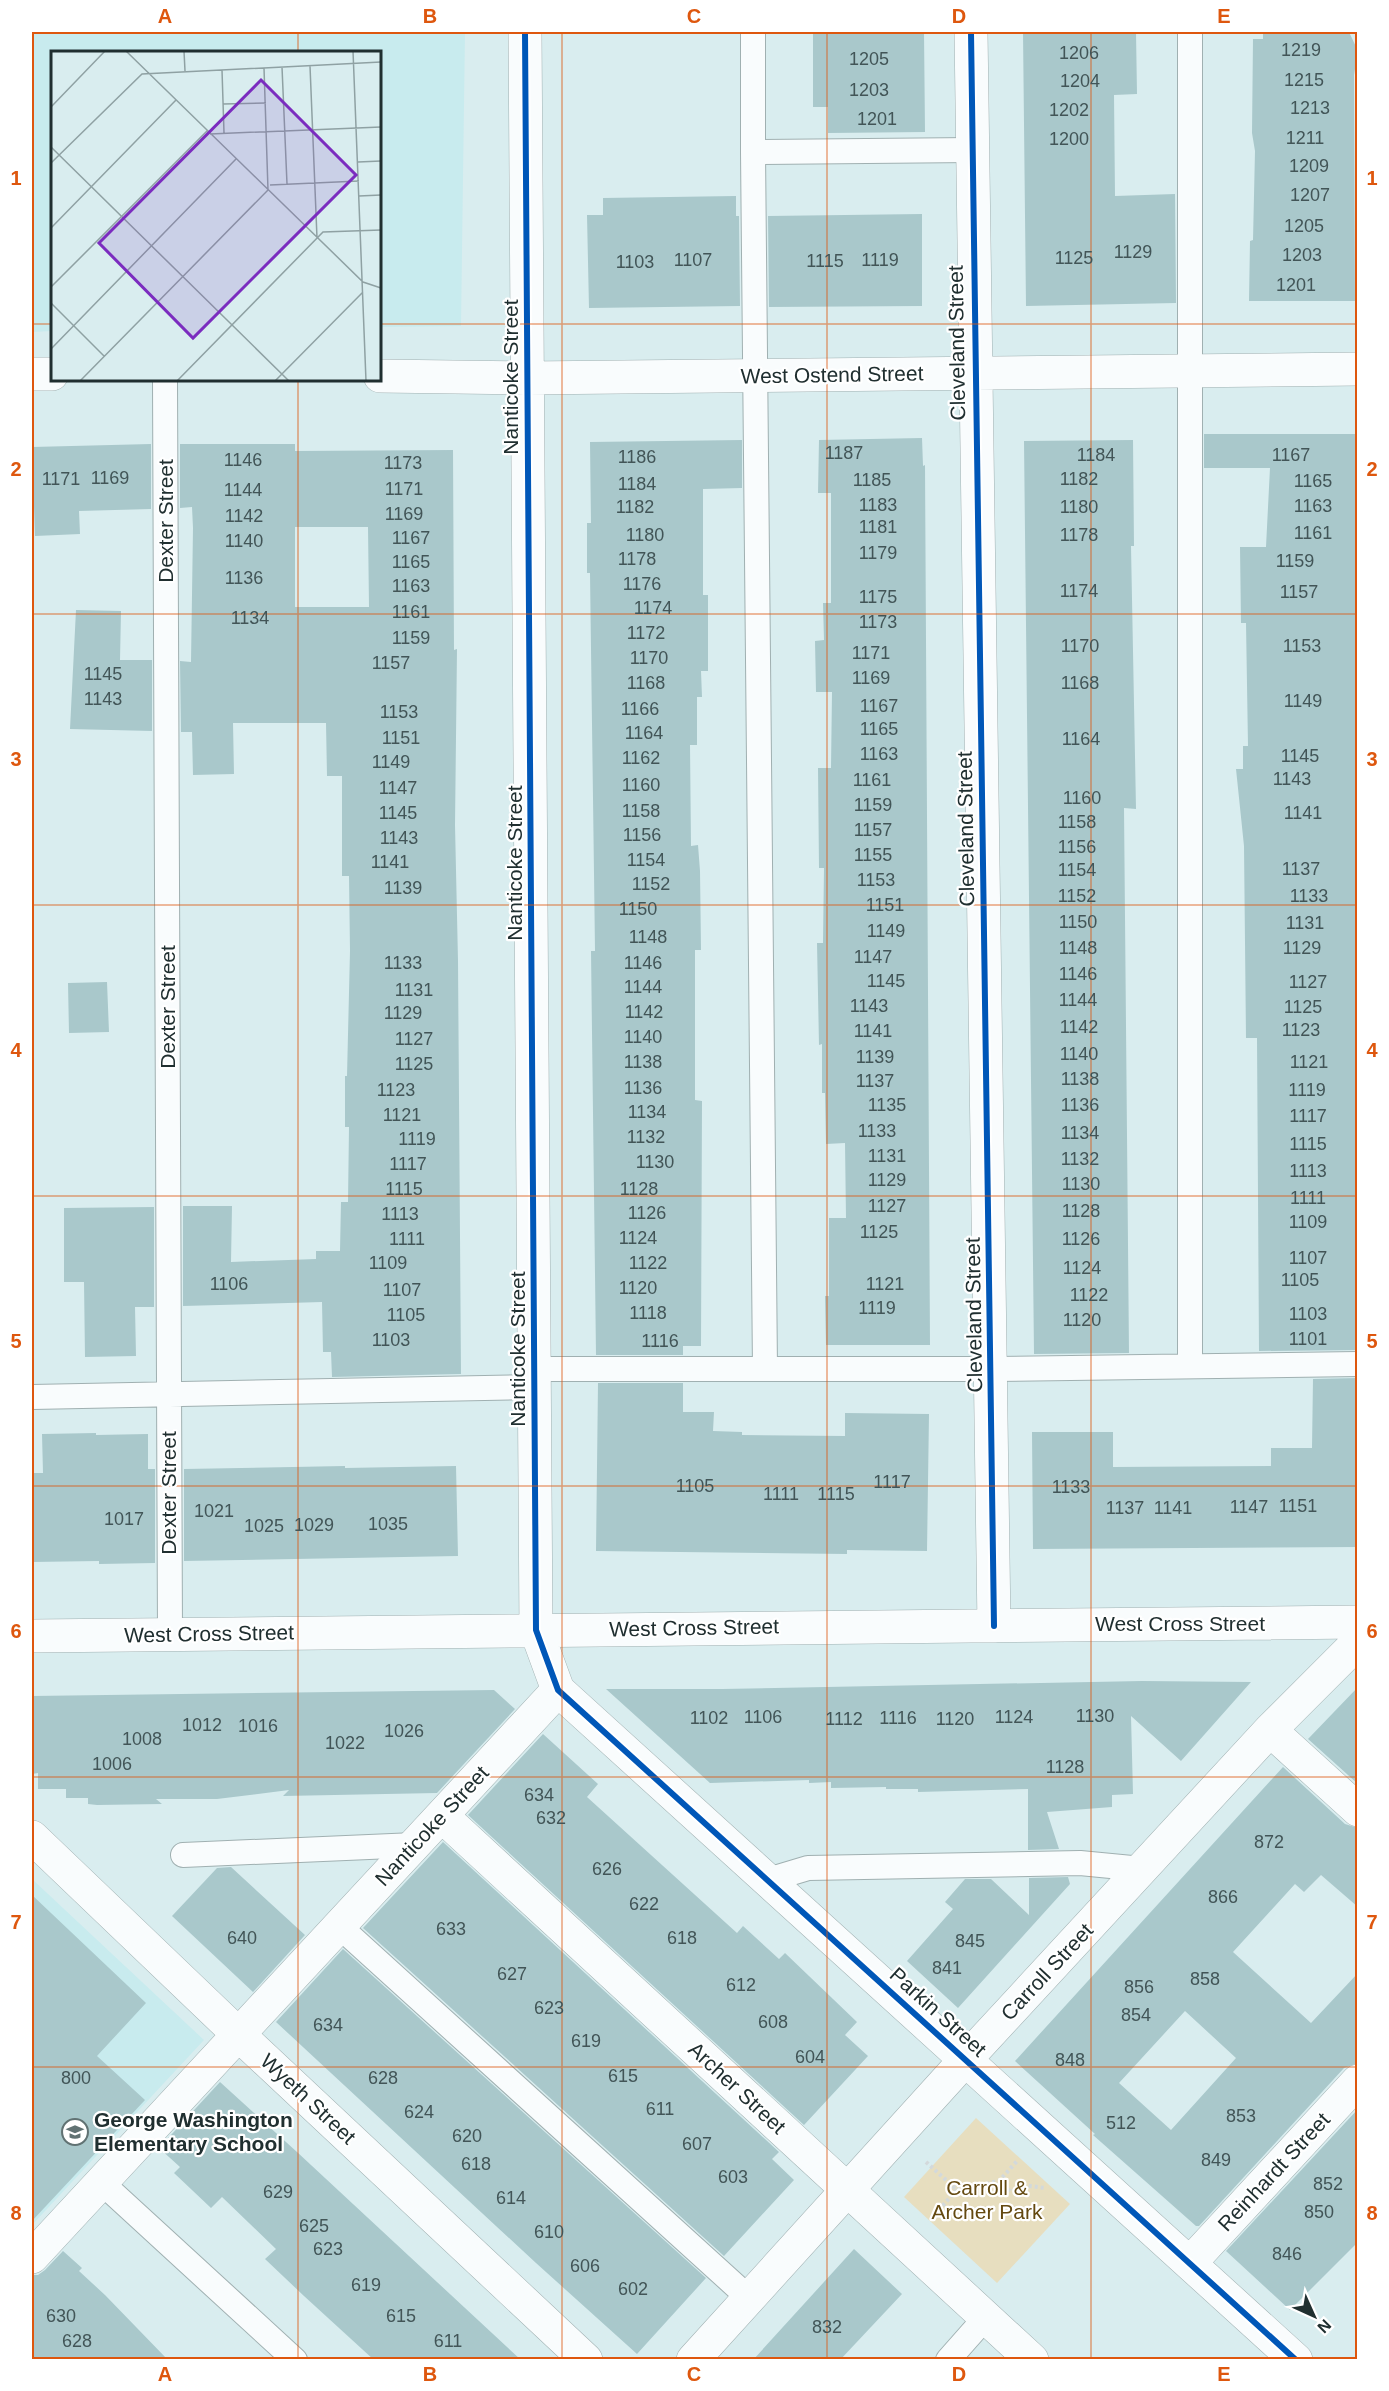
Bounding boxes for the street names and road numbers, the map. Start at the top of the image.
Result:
street label: Cleveland Street [944,265,969,421]
street label: Nanticoke Street [499,299,522,455]
street label: West Ostend Street [740,361,924,388]
street label: Dexter Street [154,459,177,583]
street label: Cleveland Street [953,751,978,907]
street label: Nanticoke Street [503,785,526,941]
street label: Dexter Street [156,945,179,1069]
street label: Cleveland Street [961,1237,986,1393]
street label: Nanticoke Street [506,1271,529,1427]
street label: Dexter Street [157,1431,180,1555]
street label: West Cross Street [1095,1612,1265,1635]
street label: West Cross Street [609,1615,779,1640]
street label: West Cross Street [124,1621,294,1646]
street label: Nanticoke Street [370,1761,493,1890]
street label: Carroll Street [996,1918,1097,2025]
street label: Parkin Street [886,1962,991,2061]
street label: Archer Street [684,2037,791,2138]
street label: Wyeth Street [256,2049,361,2148]
street label: Reinhardt Street [1213,2108,1334,2235]

